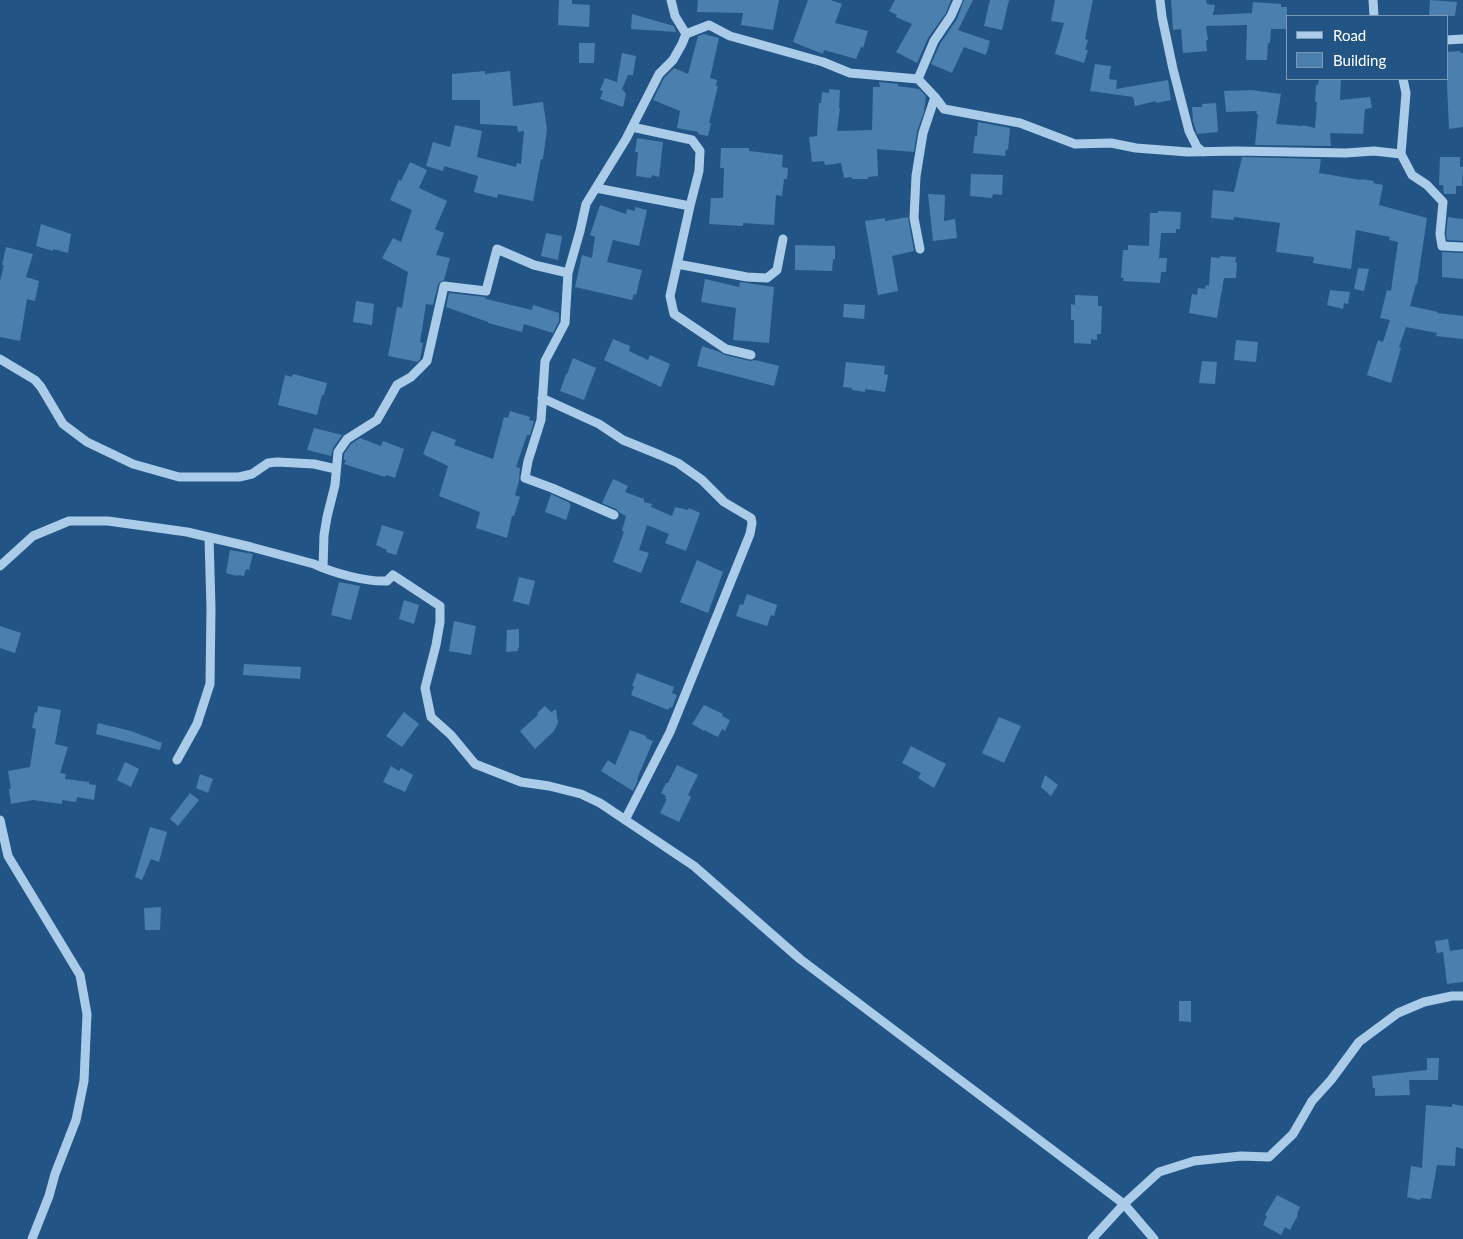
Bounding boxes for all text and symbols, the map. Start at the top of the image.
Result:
legend [1286,15,1448,80]
text: Road [1333,26,1366,44]
text: Building [1333,51,1386,69]

